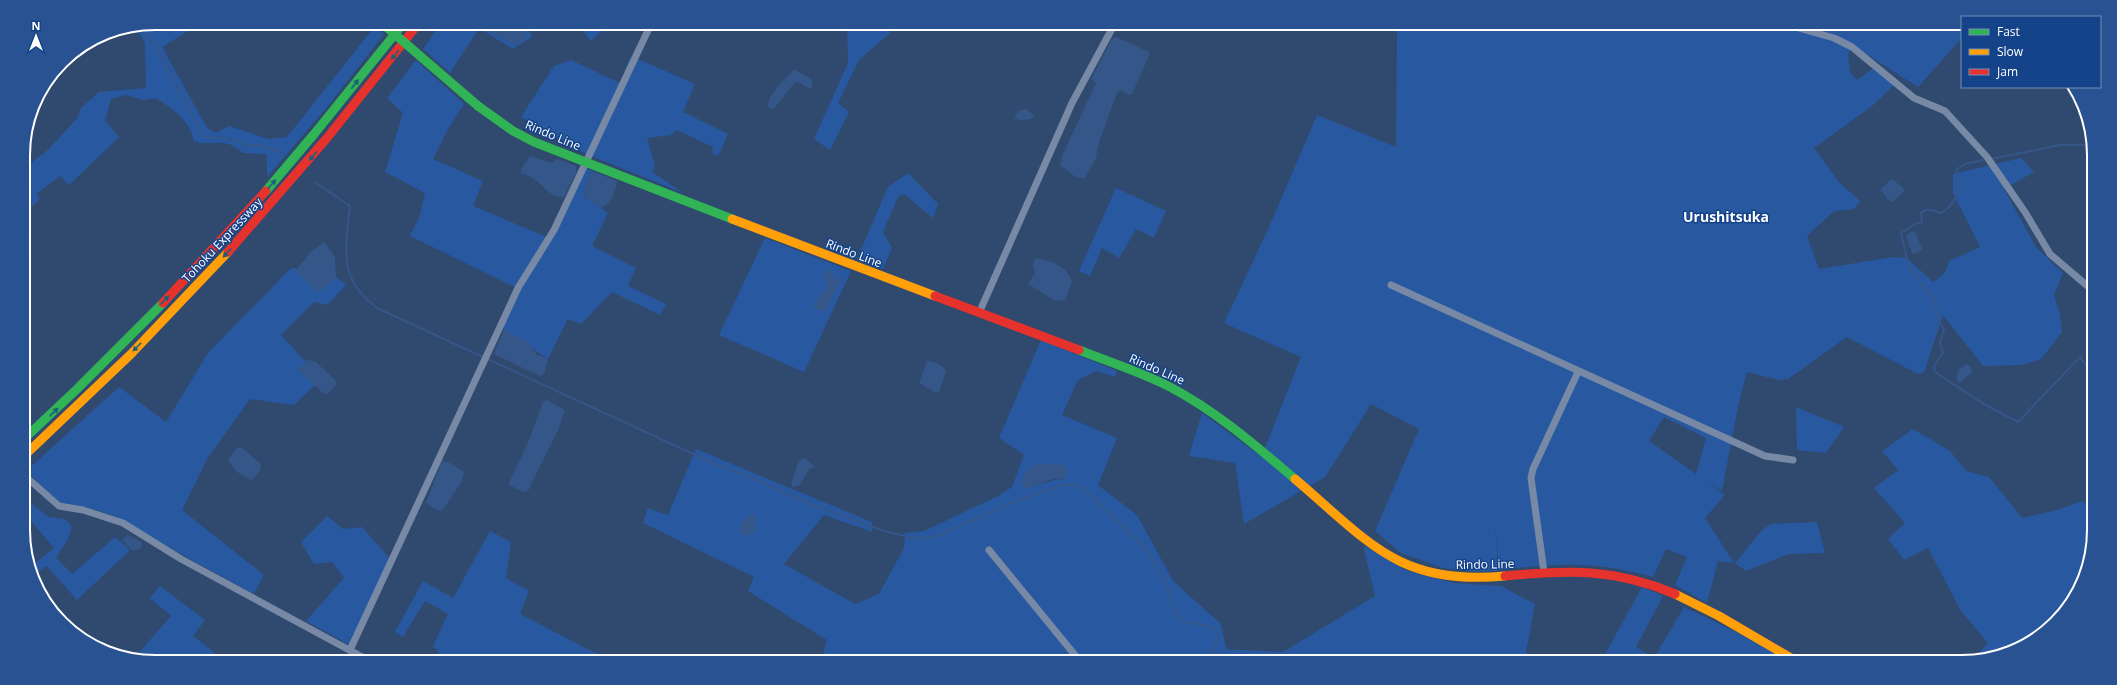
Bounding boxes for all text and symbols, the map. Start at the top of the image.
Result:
north arrow [16,16,56,56]
legend [1961,16,2101,88]
text: N [32,18,40,33]
text: Fast [1997,23,2020,40]
text: Slow [1997,43,2024,60]
one-way arrow [390,49,399,60]
text: Jam [1996,63,2018,80]
one-way arrow [351,78,360,89]
street label: Rindo Line [523,116,584,154]
one-way arrow [309,151,317,161]
one-way arrow [268,179,277,189]
street label: Tohoku Expressway [178,193,267,286]
district label: Urushitsuka [1683,207,1769,226]
street label: Rindo Line [823,235,885,272]
one-way arrow [223,249,232,258]
one-way arrow [161,295,170,305]
one-way arrow [132,342,142,352]
street label: Rindo Line [1127,349,1188,389]
one-way arrow [49,407,59,417]
street label: Rindo Line [1455,555,1515,573]

